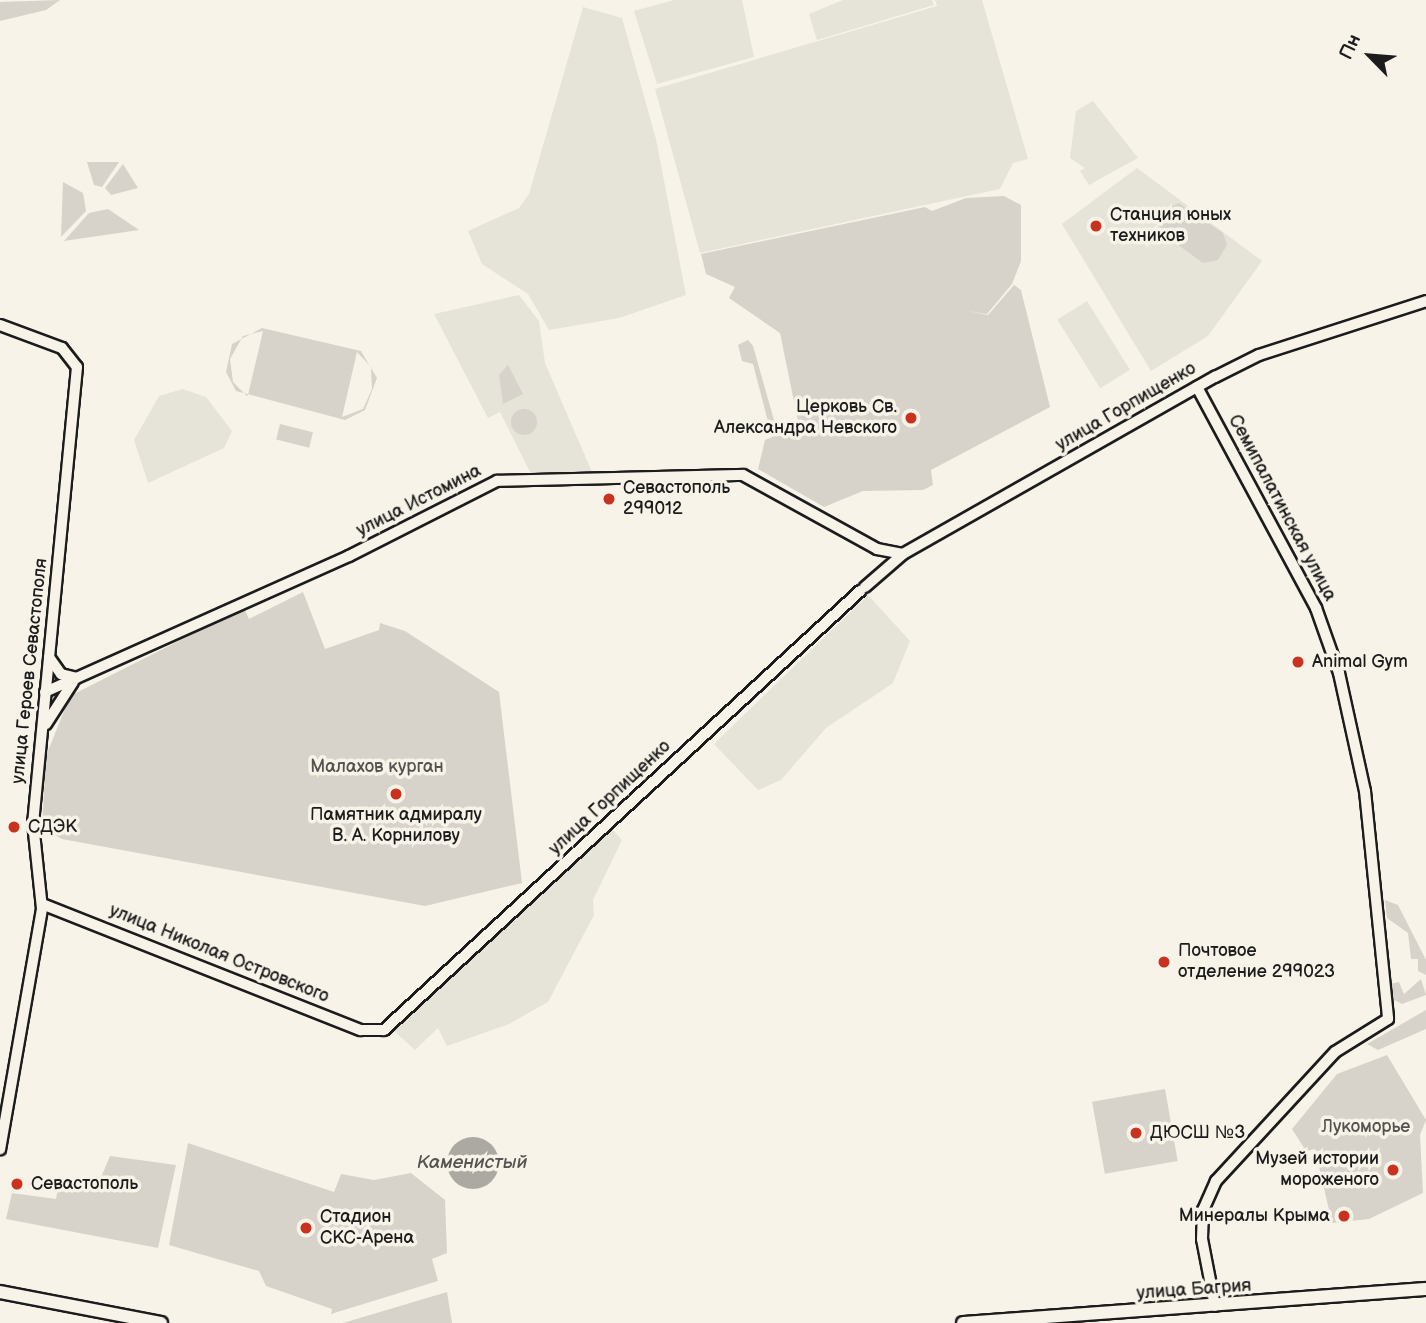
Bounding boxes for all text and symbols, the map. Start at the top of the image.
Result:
north arrow [1335,21,1405,91]
text: Пн [1335,31,1366,63]
place label: Станция юных техников [1110,205,1231,248]
marker: Станция юных техников [1088,218,1104,234]
street label: улица Горпищенко [1052,358,1200,456]
place label: Церковь Св. Александра Невского [714,397,897,440]
marker: Церковь Св. Александра Невского [903,410,919,426]
street label: Семипалатинская улица [1224,411,1340,605]
street label: улица Истомина [353,460,485,542]
place label: Севастополь 299012 [623,478,730,520]
marker: Севастополь 299012 [601,491,617,507]
street label: улица Героев Севастополя [7,557,53,785]
place label: Animal Gym [1312,651,1408,673]
marker: Animal Gym [1290,654,1306,670]
street label: улица Горпищенко [545,736,675,860]
park label: Малахов курган [310,756,444,778]
marker: Памятник адмиралу В. А. Корнилову [388,786,404,802]
place label: Памятник адмиралу В. А. Корнилову [310,805,482,848]
place label: СДЭК [28,816,77,838]
marker: СДЭК [6,819,22,835]
street label: улица Николая Островского [106,900,332,1008]
place label: Почтовое отделение 299023 [1178,941,1335,984]
marker: Почтовое отделение 299023 [1156,954,1172,970]
park label: Лукоморье [1322,1116,1410,1138]
place label: ДЮСШ №3 [1150,1122,1245,1144]
marker: ДЮСШ №3 [1128,1125,1144,1141]
place label: Музей истории мороженого [1255,1149,1379,1192]
water label: Каменистый [417,1152,527,1174]
marker: Музей истории мороженого [1385,1162,1401,1178]
place label: Севастополь [31,1173,138,1195]
marker: Севастополь [9,1176,25,1192]
place label: Минералы Крыма [1179,1205,1330,1227]
place label: Стадион СКС-Арена [320,1207,414,1250]
marker: Минералы Крыма [1336,1208,1352,1224]
marker: Стадион СКС-Арена [298,1220,314,1236]
street label: улица Багрия [1136,1275,1252,1305]

